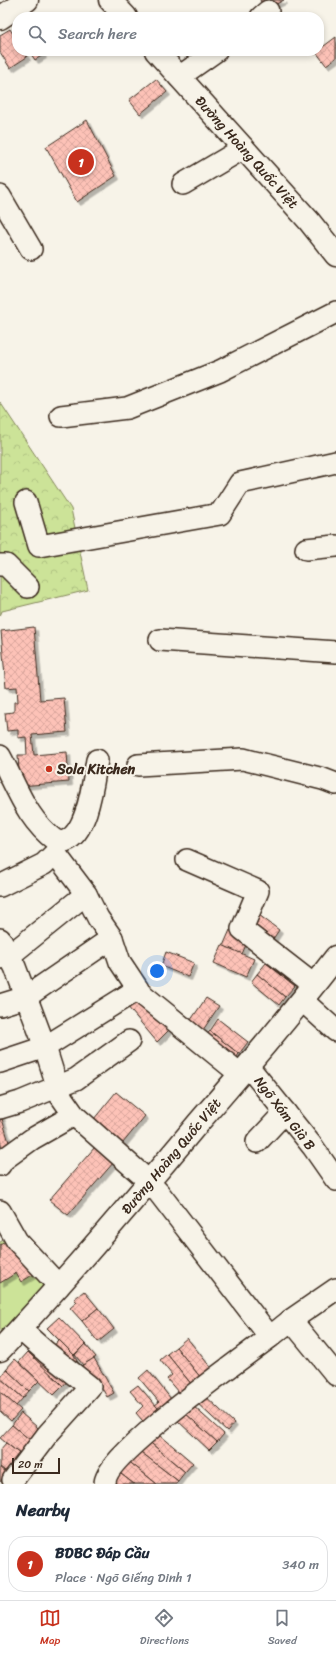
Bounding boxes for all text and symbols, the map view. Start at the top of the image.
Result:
search box [12,12,324,56]
text: Search here [58,21,137,47]
icon: search [26,23,48,45]
street label: Đường Hoàng Quốc Việt [189,90,305,215]
pin: 1 [68,147,94,177]
place label: Sola Kitchen [56,757,136,782]
marker: Sola Kitchen [44,764,54,774]
your location [147,961,167,981]
street label: Ngõ Xóm Già B [247,1071,322,1156]
street label: Đường Hoàng Quốc Việt [115,1092,228,1220]
text: 20 m [18,1455,43,1474]
scale bar [12,1456,60,1475]
text: Nearby [16,1495,70,1525]
text: BDBC Đáp Cầu [55,1540,150,1566]
text: 1 [27,1553,33,1576]
text: 340 m [282,1553,319,1576]
text: Place · Ngõ Giếng Dinh 1 [55,1566,192,1589]
tab: Map [39,1607,61,1650]
tab: Directions [140,1607,189,1650]
tab: Saved [268,1607,297,1650]

